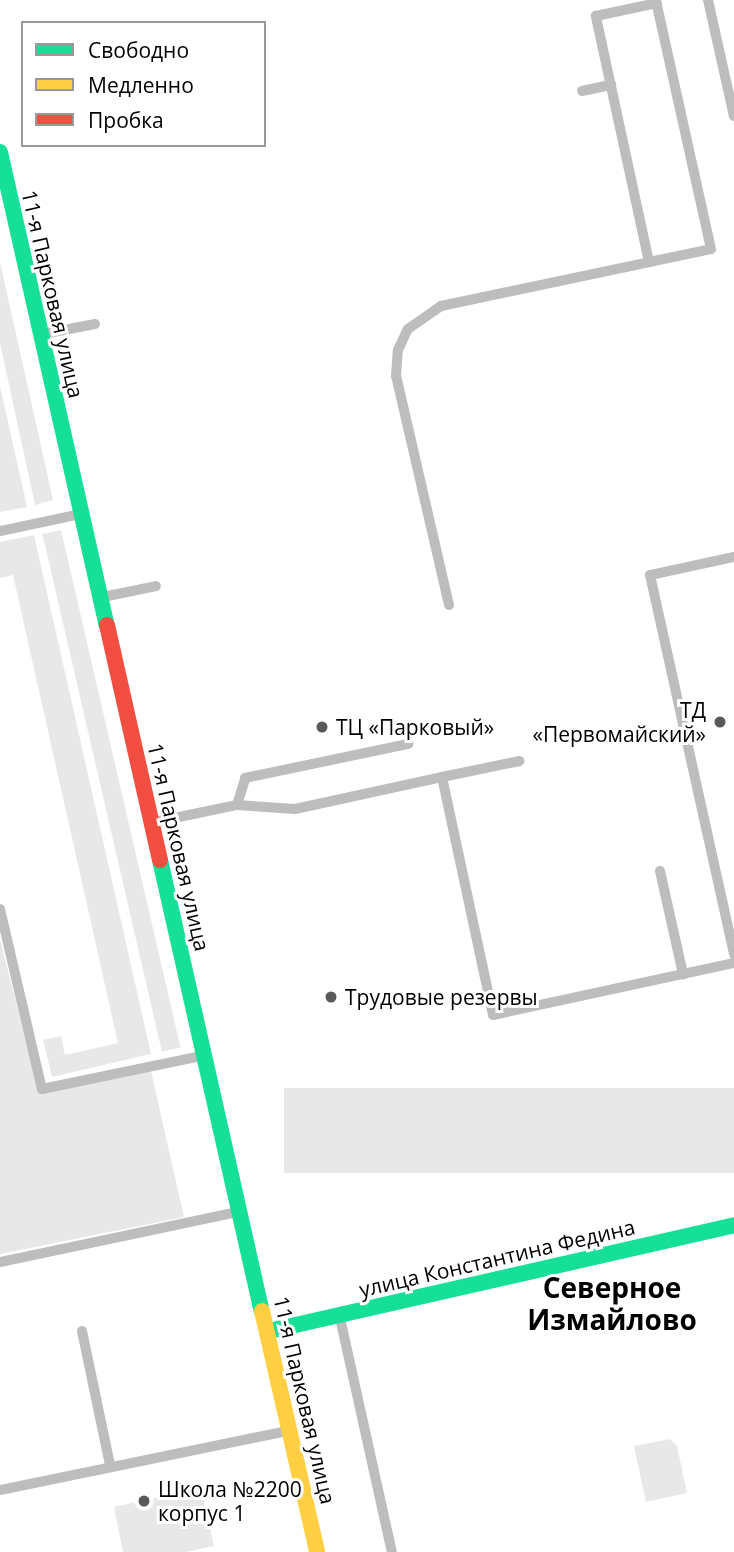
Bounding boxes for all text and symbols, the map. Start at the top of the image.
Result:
legend [21,21,266,147]
text: Свободно [88,36,189,64]
text: Медленно [88,71,194,99]
text: Пробка [88,106,164,134]
street label: 11-я Парковая улица [17,188,89,400]
place label: ТД «Первомайский» [533,697,706,747]
place label: ТЦ «Парковый» [336,714,494,740]
marker: ТД «Первомайский» [712,714,728,730]
marker: ТЦ «Парковый» [314,719,330,735]
street label: 11-я Парковая улица [143,741,215,953]
place label: Трудовые резервы [345,984,538,1010]
marker: Трудовые резервы [323,989,339,1005]
street label: улица Константина Федина [357,1214,637,1302]
district label: Северное Измайлово [527,1270,697,1336]
street label: 11-я Парковая улица [269,1294,341,1506]
place label: Школа №2200 корпус 1 [158,1476,302,1526]
marker: Школа №2200 корпус 1 [136,1493,152,1509]

